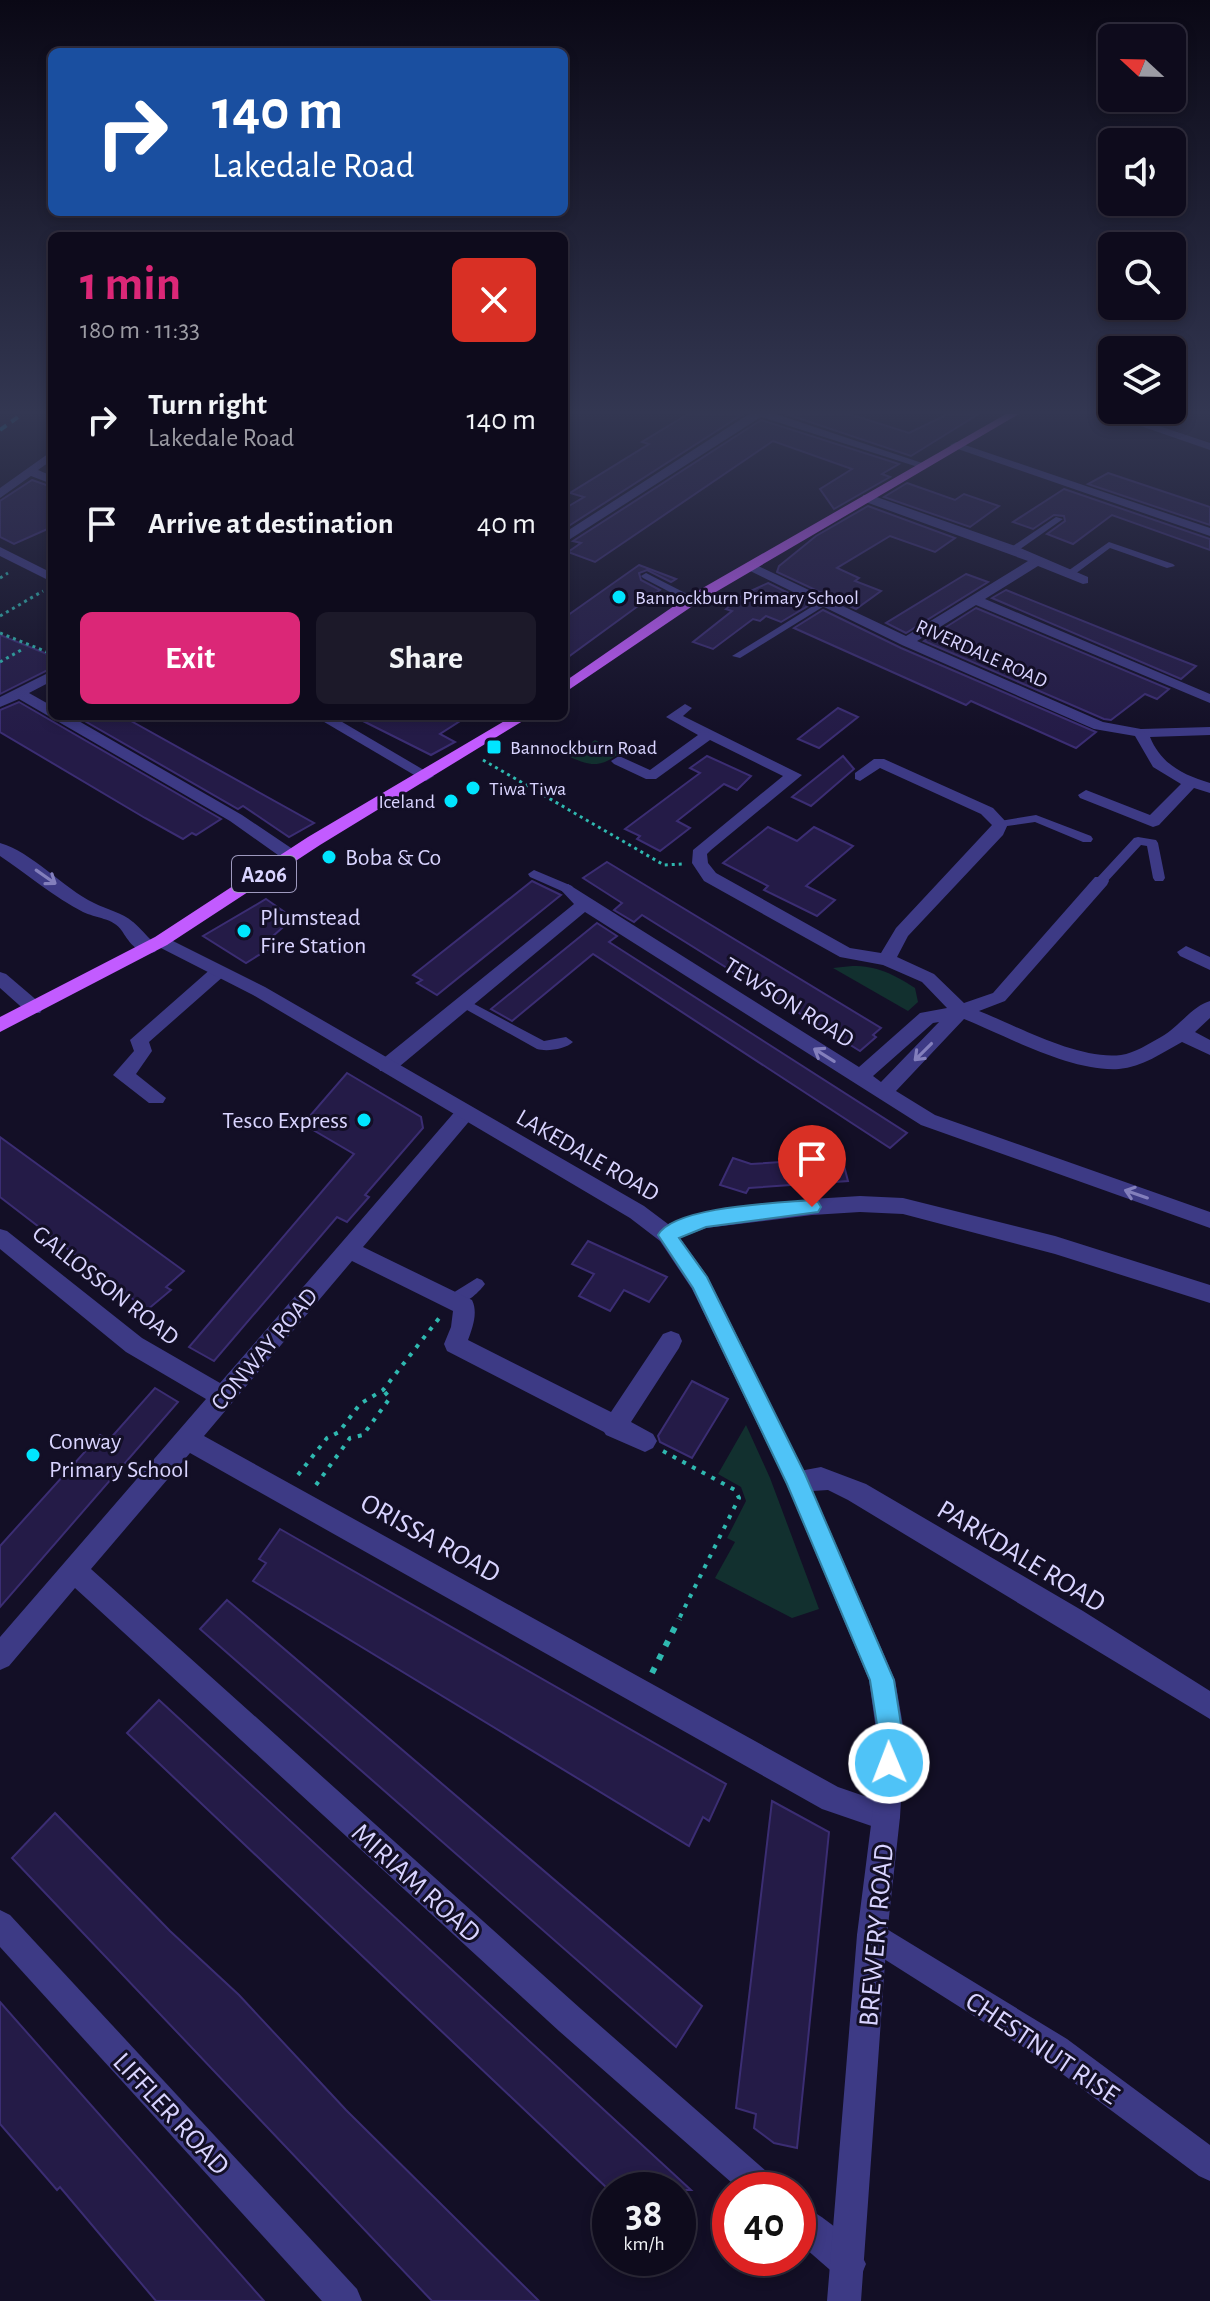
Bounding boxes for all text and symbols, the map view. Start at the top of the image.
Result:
north arrow [1098,24,1186,112]
map controls [1098,24,1186,424]
icon: right [80,80,184,184]
text: 140 m [212,83,343,139]
button: sound [1098,128,1186,216]
text: Lakedale Road [212,148,414,184]
button: search [1098,232,1186,320]
button: close [452,258,536,342]
text: 1 min [80,261,181,309]
text: 180 m · 11:33 [80,317,200,343]
button: layers [1098,336,1186,424]
text: Turn right [148,390,267,420]
icon: right [80,398,124,442]
text: 140 m [466,405,536,435]
text: Lakedale Road [148,425,294,451]
icon: arrive [80,502,124,546]
text: Arrive at destination [148,509,394,539]
text: 40 m [477,509,536,539]
marker: Bannockburn Primary School [610,588,628,606]
place label: Bannockburn Primary School [635,588,859,608]
button: Exit [80,612,300,704]
button: Share [316,612,536,704]
street label: RIVERDALE ROAD [913,616,1050,692]
marker: Bannockburn Road [485,738,503,756]
place label: Bannockburn Road [510,738,657,758]
marker: Tiwa Tiwa [464,779,482,797]
place label: Tiwa Tiwa [489,779,566,799]
place label: Iceland [378,792,435,812]
marker: Iceland [442,792,460,810]
place label: Boba & Co [345,846,441,870]
marker: Boba & Co [320,848,338,866]
road number: A206 [232,856,296,892]
one-way arrow [35,869,57,885]
place label: Plumstead Fire Station [260,906,366,958]
marker: Plumstead Fire Station [235,922,253,940]
street label: TEWSON ROAD [719,953,858,1052]
one-way arrow [914,1042,933,1061]
one-way arrow [813,1046,836,1062]
street label: LAKEDALE ROAD [512,1105,663,1206]
place label: Tesco Express [222,1109,348,1133]
marker: Tesco Express [355,1111,373,1129]
pin [778,1125,846,1207]
icon: arrive [790,1137,834,1181]
one-way arrow [1124,1185,1149,1200]
street label: GALLOSSON ROAD [28,1221,183,1350]
street label: CONWAY ROAD [207,1284,323,1415]
place label: Conway Primary School [49,1430,189,1482]
marker: Conway Primary School [24,1446,42,1464]
street label: ORISSA ROAD [355,1489,505,1589]
street label: PARKDALE ROAD [932,1496,1110,1618]
position arrow [847,1721,931,1805]
street label: MIRIAM ROAD [346,1819,485,1948]
street label: BREWERY ROAD [855,1842,899,2028]
street label: CHESTNUT RISE [960,1987,1124,2110]
street label: LIFFLER ROAD [107,2048,234,2181]
speed limit sign: 40 [712,2172,816,2276]
text: 38 [626,2194,662,2234]
text: km/h [623,2234,665,2254]

